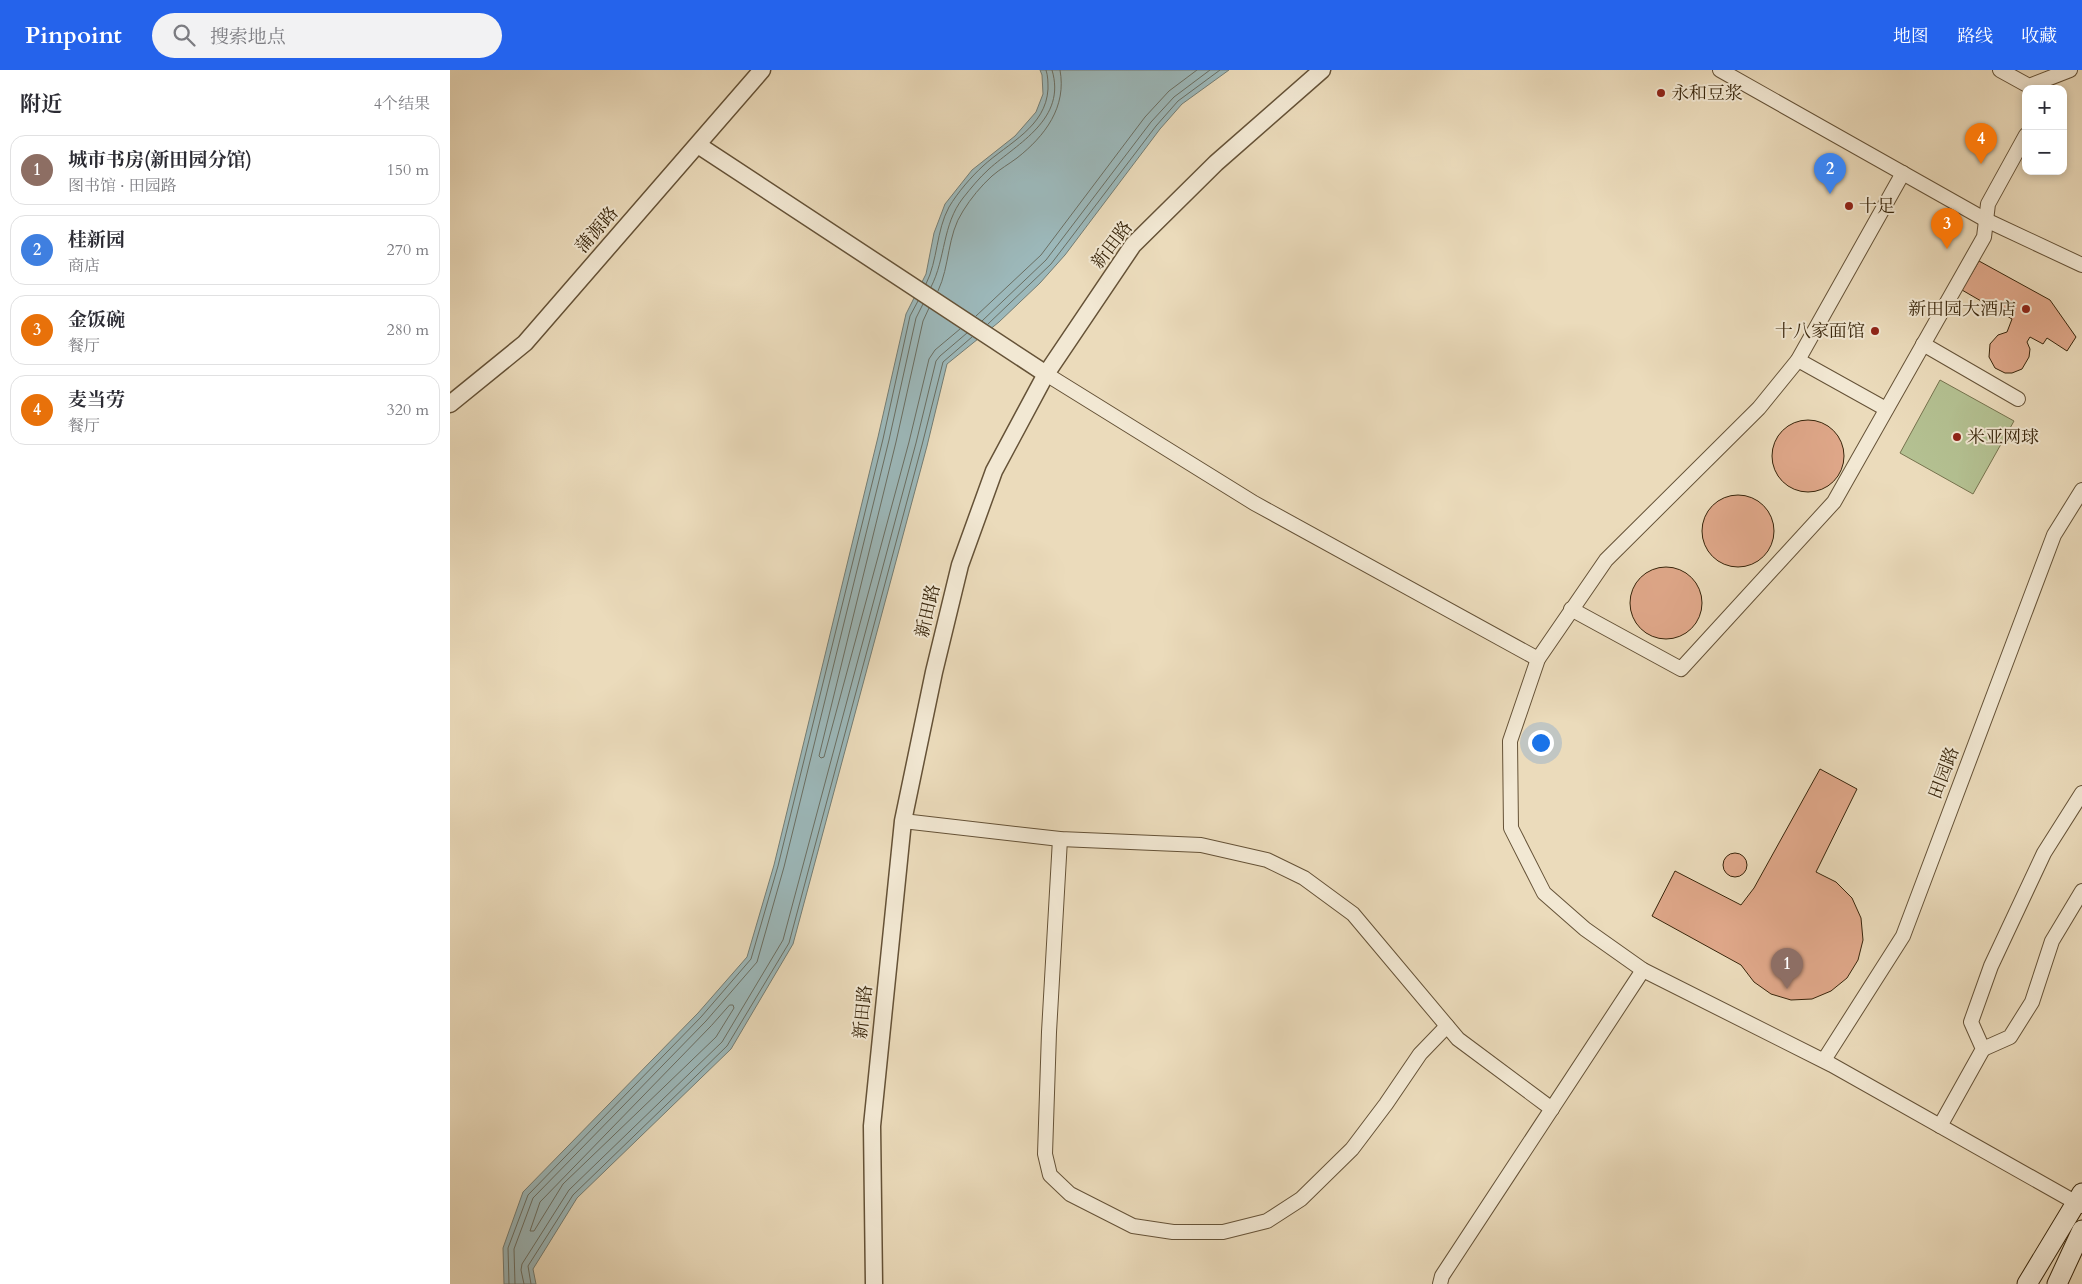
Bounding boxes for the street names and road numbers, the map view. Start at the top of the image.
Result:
street label: 蒲源路 [570,201,624,259]
street label: 新田路 [1086,216,1138,274]
street label: 新田路 [910,582,946,640]
street label: 田园路 [1923,743,1965,803]
street label: 新田路 [848,984,878,1040]

